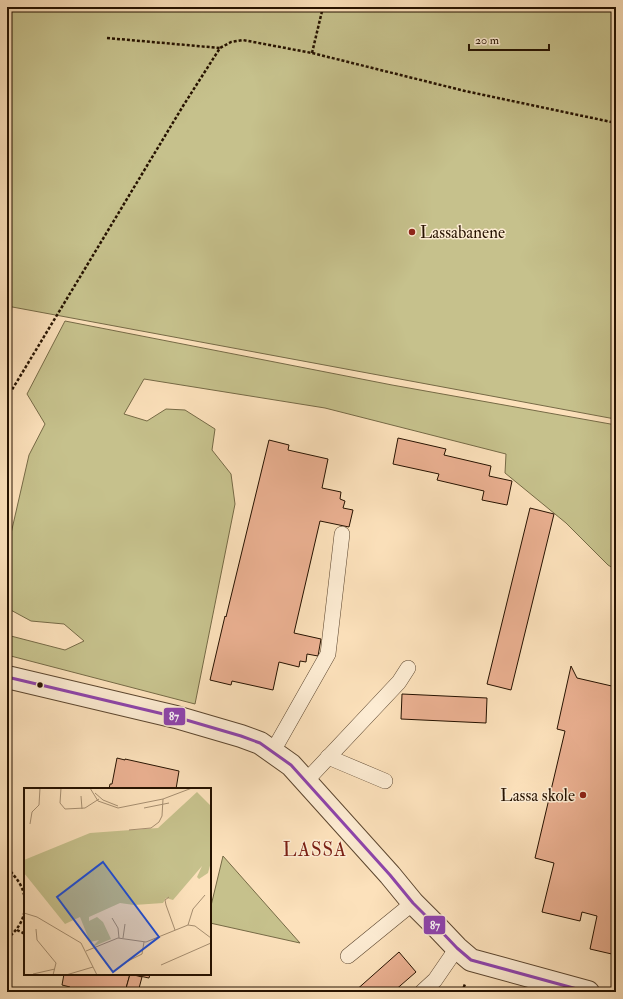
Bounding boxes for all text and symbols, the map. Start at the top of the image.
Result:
scale bar [469,26,549,52]
text: 20 m [475,33,500,48]
place label: Lassabanene [420,222,505,243]
marker: Lassabanene [407,227,417,237]
unlabelled marker [35,680,45,690]
line badge: 87 [163,707,186,726]
text: 87 [169,710,180,723]
place label: Lassa skole [500,785,575,806]
inset map [24,788,211,975]
marker: Lassa skole [578,790,588,800]
district label: LASSA [283,838,347,862]
line badge: 87 [423,915,446,935]
text: 87 [430,919,441,932]

